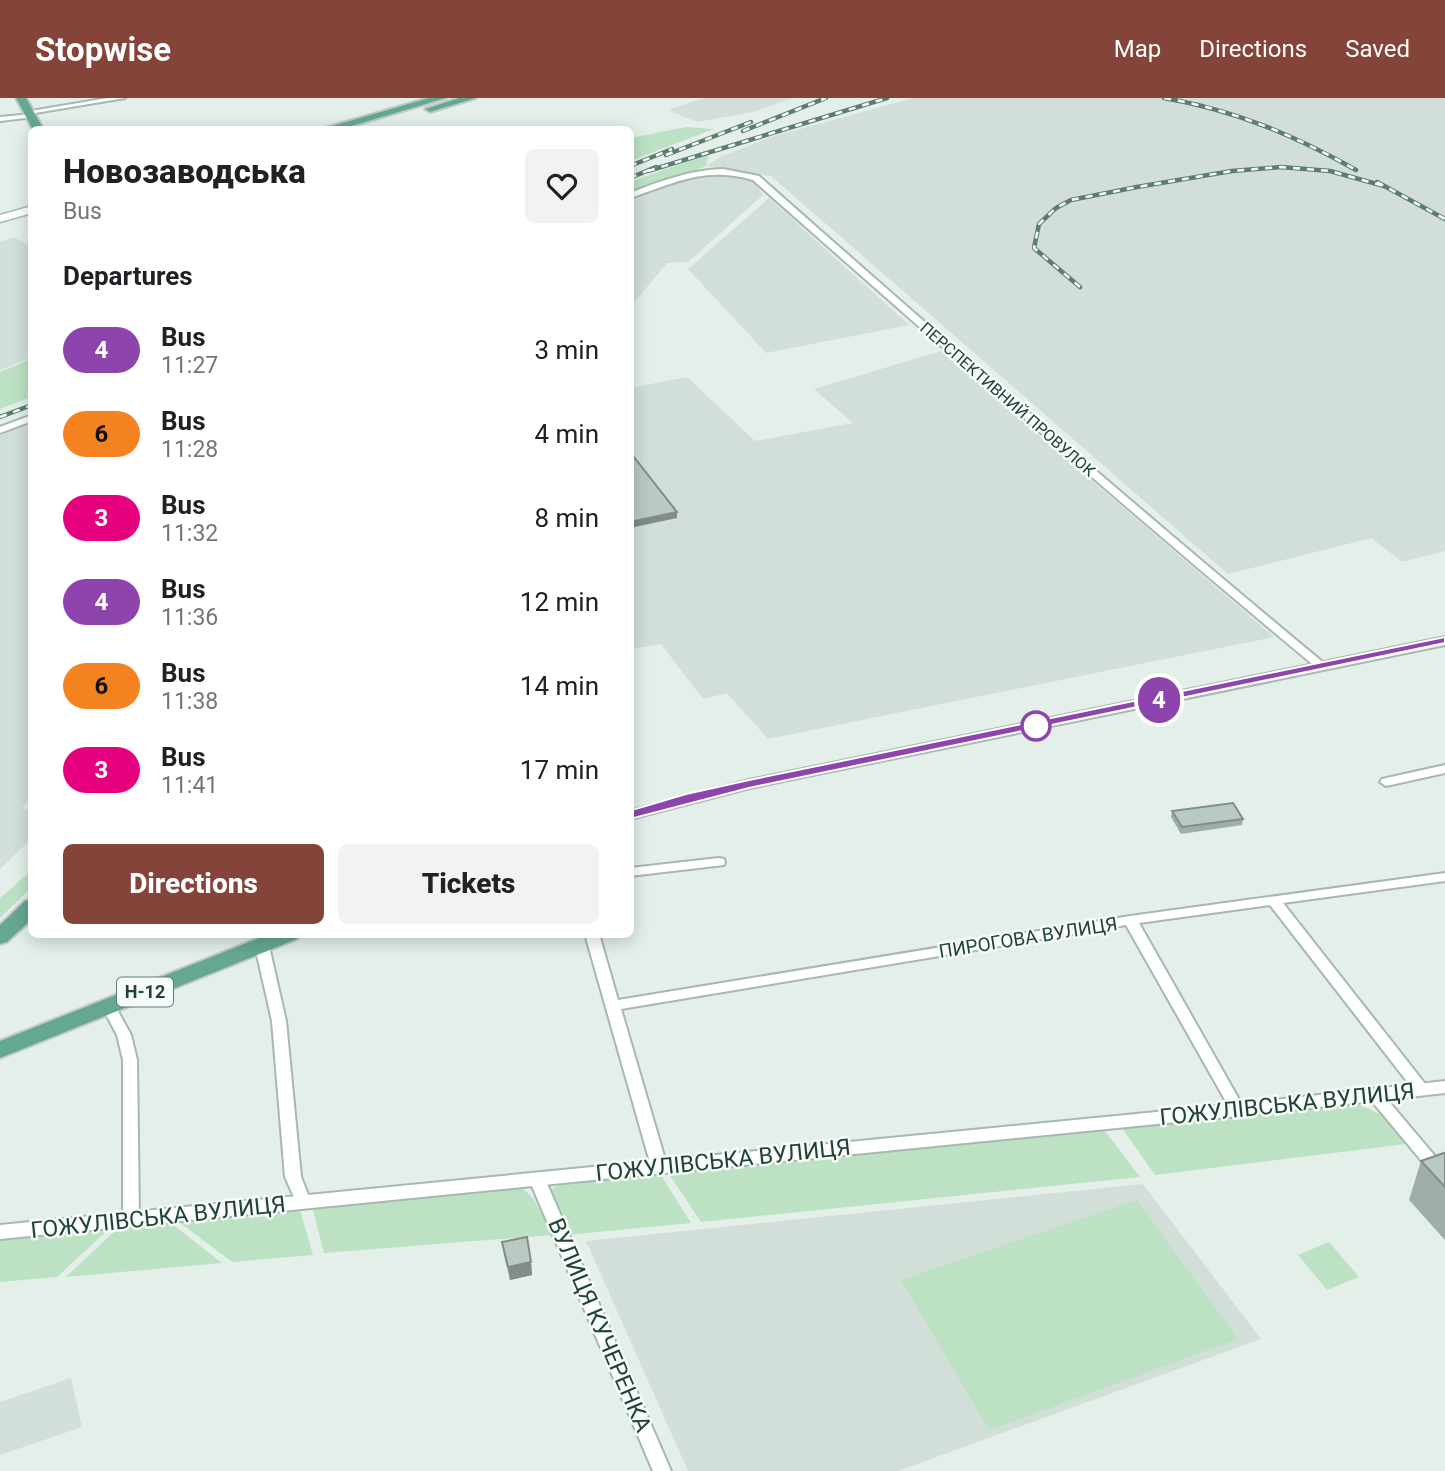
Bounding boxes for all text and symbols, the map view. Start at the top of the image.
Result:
text: Stopwise [35,30,171,69]
text: Map [1114,35,1161,63]
text: Directions [1199,35,1307,63]
text: Saved [1345,35,1410,63]
button: heart [525,149,599,223]
text: Новозаводська [63,152,306,191]
text: Bus [63,198,102,225]
text: Departures [63,261,193,291]
street label: ПЕРСПЕКТИВНИЙ ПРОВУЛОК [916,318,1100,481]
text: Bus [161,322,206,352]
text: 3 min [534,335,599,365]
text: 4 [95,336,108,364]
text: 11:27 [161,352,218,379]
text: Bus [161,406,206,436]
text: 4 min [534,419,599,449]
text: 6 [95,420,108,448]
text: 11:28 [161,436,218,463]
text: Bus [161,490,206,520]
text: 8 min [534,503,599,533]
text: 3 [95,504,108,532]
text: 11:32 [161,520,218,547]
text: Bus [161,574,206,604]
text: 12 min [520,587,599,617]
text: 4 [95,588,108,616]
text: 11:36 [161,604,218,631]
text: Bus [161,658,206,688]
text: 14 min [520,671,599,701]
text: 6 [95,672,108,700]
line badge: 4 [1136,677,1182,723]
text: 4 [1152,686,1166,714]
text: 11:38 [161,688,218,715]
unlabelled marker [1021,711,1051,741]
text: Bus [161,742,206,772]
text: 17 min [520,755,599,785]
text: 3 [95,756,108,784]
text: 11:41 [161,772,218,799]
button: Directions [63,844,324,924]
button: Tickets [338,844,599,924]
street label: ПИРОГОВА ВУЛИЦЯ [937,912,1119,963]
road number: Н-12 [117,978,173,1006]
street label: ГОЖУЛІВСЬКА ВУЛИЦЯ [1158,1078,1416,1131]
street label: ГОЖУЛІВСЬКА ВУЛИЦЯ [594,1134,852,1187]
street label: ГОЖУЛІВСЬКА ВУЛИЦЯ [29,1191,287,1244]
street label: ВУЛИЦЯ КУЧЕРЕНКА [542,1214,657,1436]

